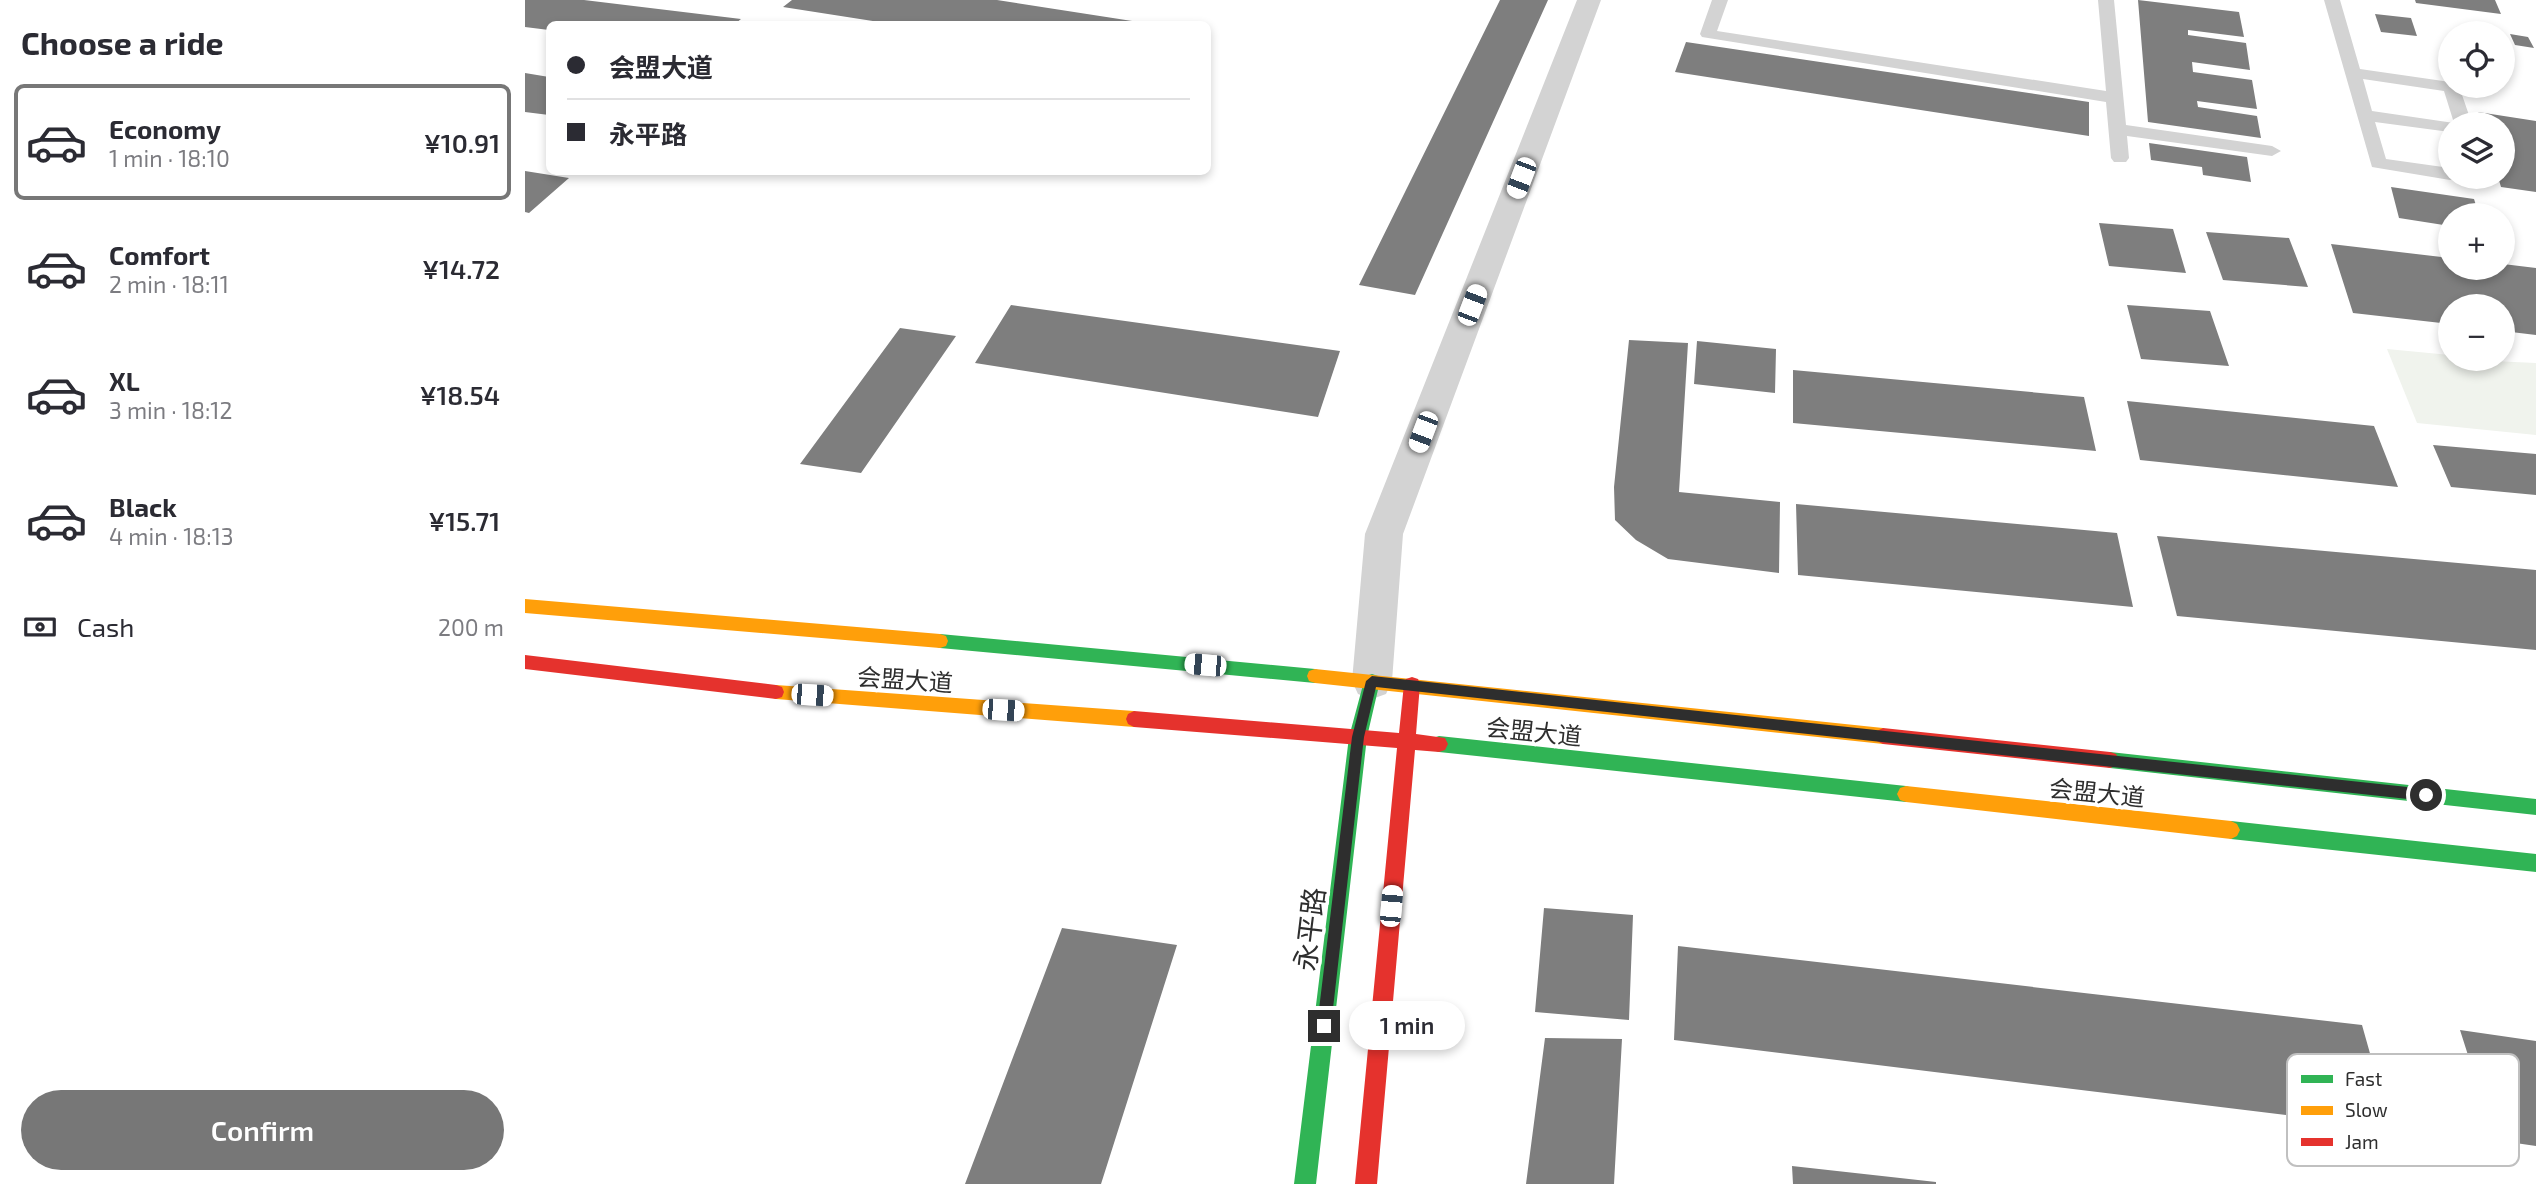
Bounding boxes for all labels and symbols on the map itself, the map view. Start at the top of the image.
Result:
car [1504,155,1539,201]
car [1455,282,1490,328]
car [1406,409,1441,455]
car [1184,653,1227,677]
street label: 会盟大道 [856,661,954,697]
car [791,683,834,707]
car [982,698,1025,722]
street label: 会盟大道 [1485,712,1583,750]
street label: 会盟大道 [2048,773,2146,811]
route start [2410,779,2442,811]
car [1379,884,1404,928]
street label: 永平路 [1287,885,1331,973]
callout: 1 min [1349,1002,1464,1050]
route end [1308,1010,1340,1042]
legend [2287,1054,2519,1166]
text: Fast [2345,1067,2382,1090]
text: Slow [2345,1098,2388,1121]
text: Jam [2345,1130,2379,1153]

